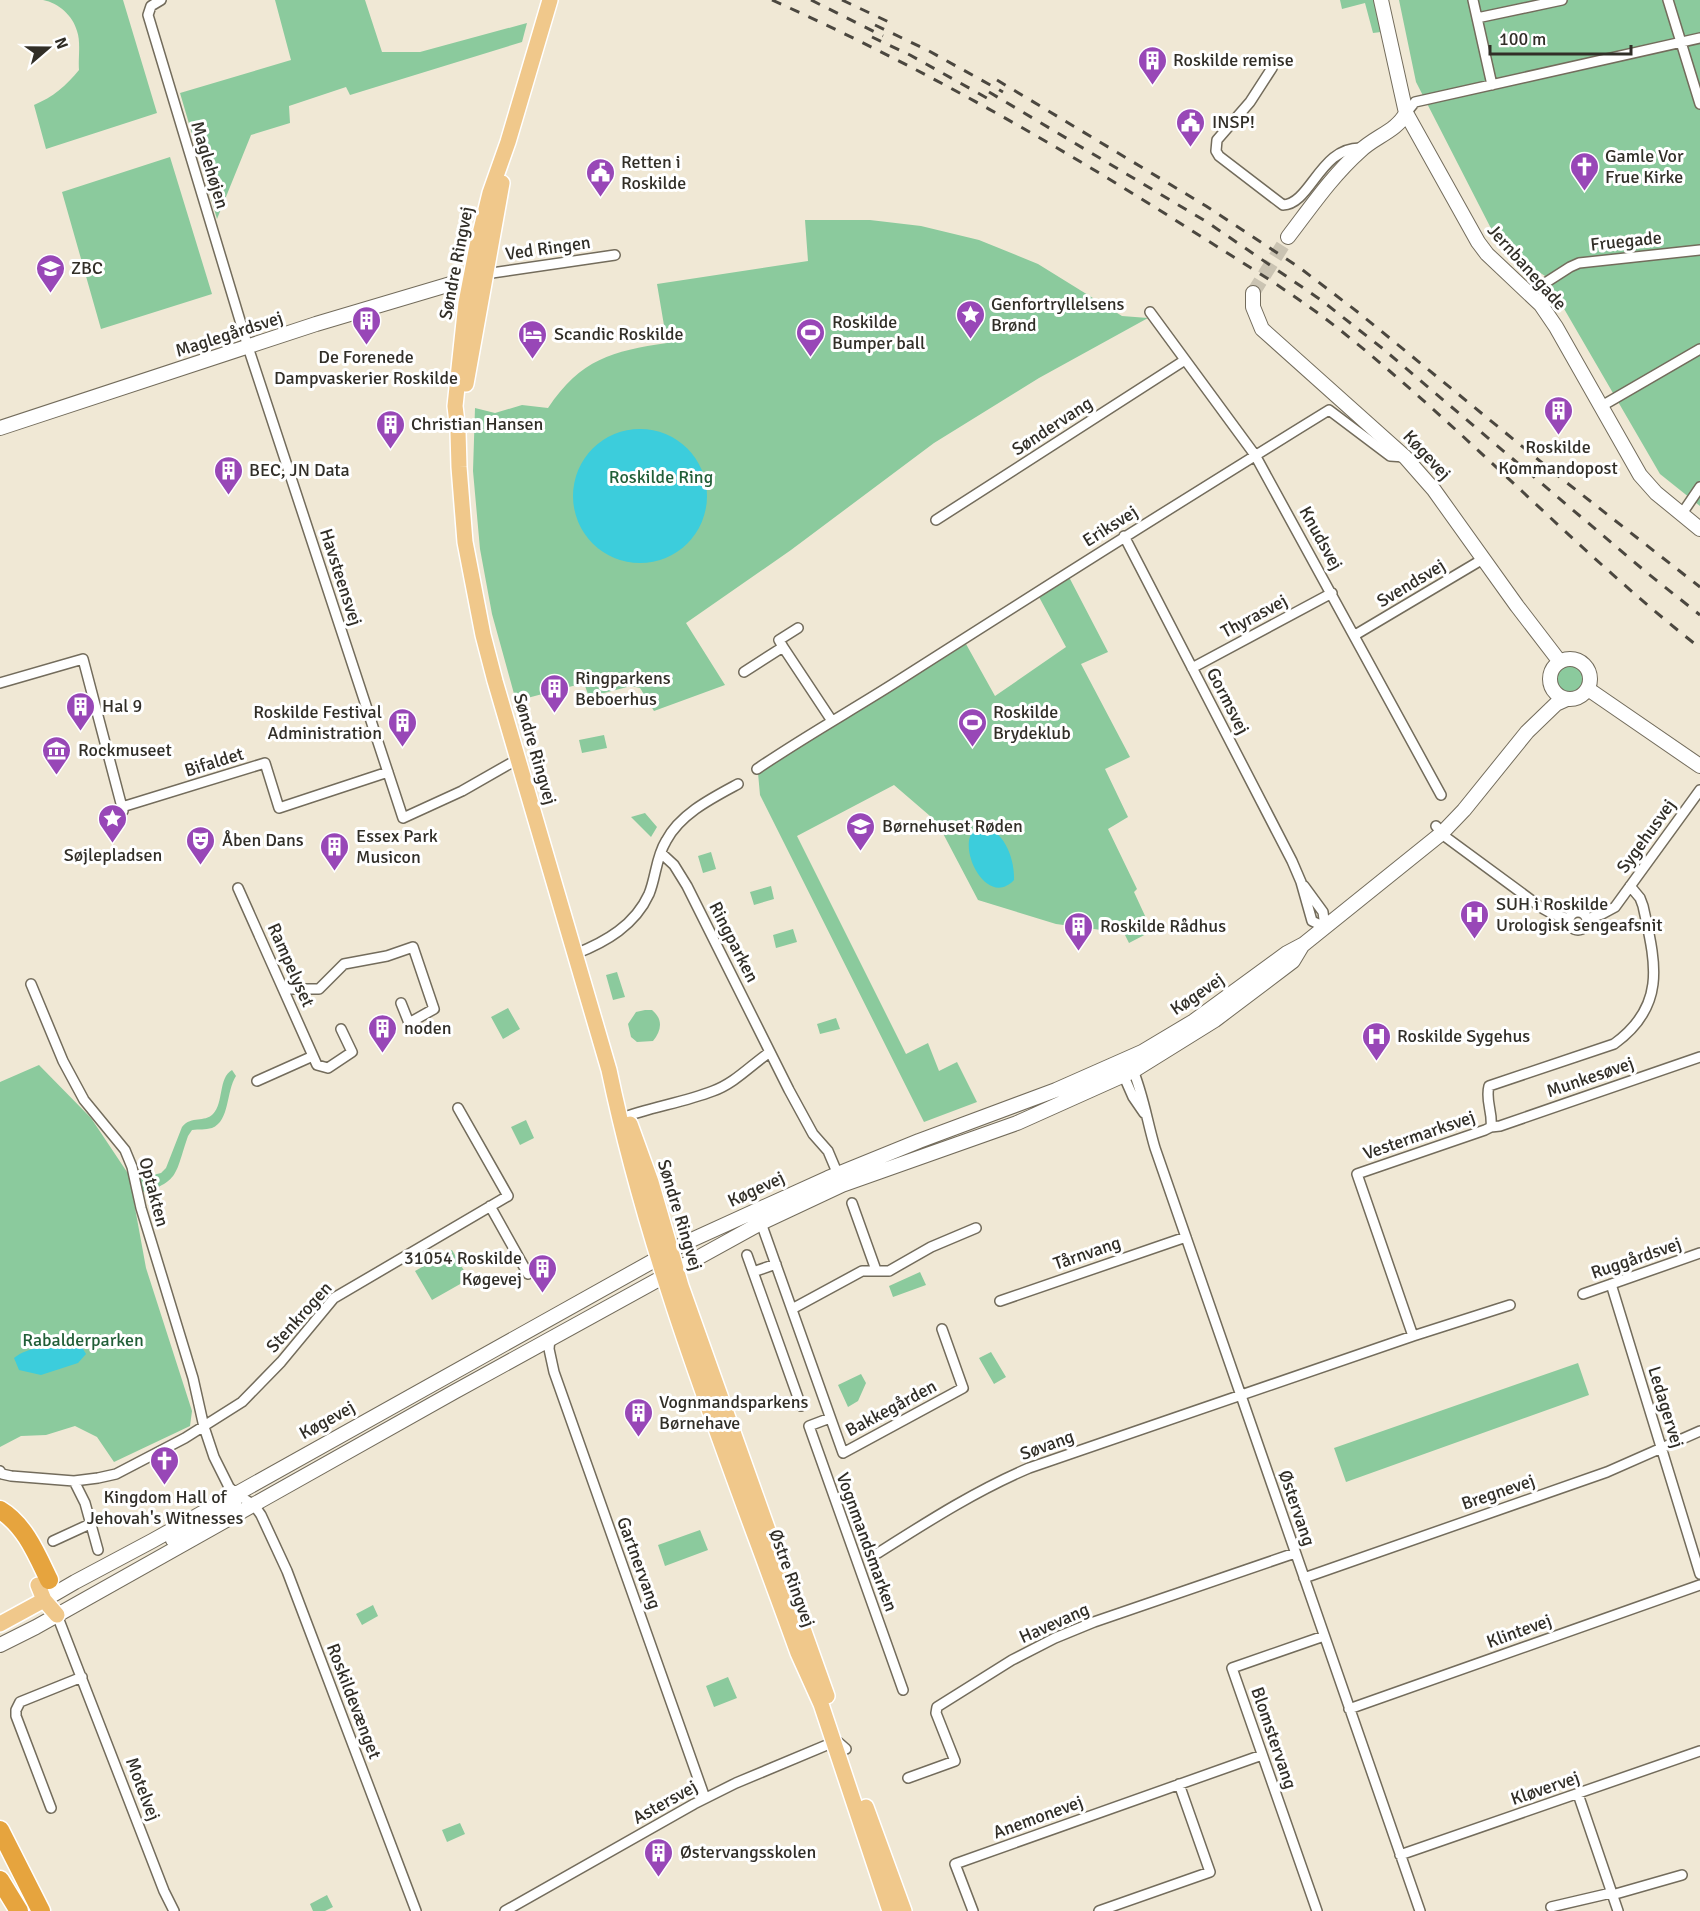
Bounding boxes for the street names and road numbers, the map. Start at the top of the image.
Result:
street label: Maglehøjen [186,119,234,211]
street label: Søndre Ringvej [434,204,478,322]
street label: Jernbanegade [1483,219,1571,315]
street label: Fruegade [1589,226,1663,256]
street label: Ved Ringen [504,231,592,265]
street label: Maglegårdsvej [172,306,286,362]
street label: Søndervang [1008,392,1096,460]
street label: Køgevej [1398,425,1456,485]
street label: Eriksvej [1078,501,1142,551]
street label: Knudsvej [1294,502,1348,574]
street label: Havsteensvej [315,526,367,628]
street label: Svendsvej [1373,554,1449,612]
street label: Thyrasvej [1217,589,1291,643]
street label: Gormsvej [1202,664,1254,738]
street label: Søndre Ringvej [509,691,561,807]
street label: Bifaldet [182,743,246,781]
street label: Sygehusvej [1612,795,1680,877]
street label: Ringparken [704,898,764,986]
street label: Rampelyset [263,920,319,1010]
street label: Køgevej [1166,968,1228,1020]
street label: Munkesøvej [1543,1052,1637,1102]
street label: Vestermarksvej [1360,1106,1478,1164]
street label: Optakten [134,1155,174,1229]
street label: Søndre Ringvej [653,1157,707,1273]
street label: Køgevej [724,1166,788,1212]
street label: Tårnvang [1050,1231,1124,1275]
street label: Ruggårdsvej [1588,1232,1684,1284]
street label: Stenkrogen [261,1277,337,1357]
street label: Ledagervej [1643,1364,1689,1450]
street label: Bakkegården [842,1375,940,1441]
street label: Køgevej [295,1396,359,1444]
street label: Søvang [1017,1425,1077,1465]
street label: Østervang [1274,1467,1320,1549]
street label: Vognmandsmarken [832,1469,902,1615]
street label: Bregnevej [1458,1469,1538,1515]
street label: Gartnervang [612,1514,666,1612]
street label: Østre Ringvej [764,1526,820,1630]
street label: Havevang [1016,1598,1092,1648]
street label: Klintevej [1484,1609,1554,1653]
street label: Roskildevænget [322,1640,386,1762]
street label: Blomstervang [1246,1684,1302,1792]
street label: Motelvej [121,1754,165,1824]
street label: Kløvervej [1508,1766,1582,1810]
street label: Astersvej [629,1775,701,1829]
street label: Anemonevej [990,1791,1086,1843]

